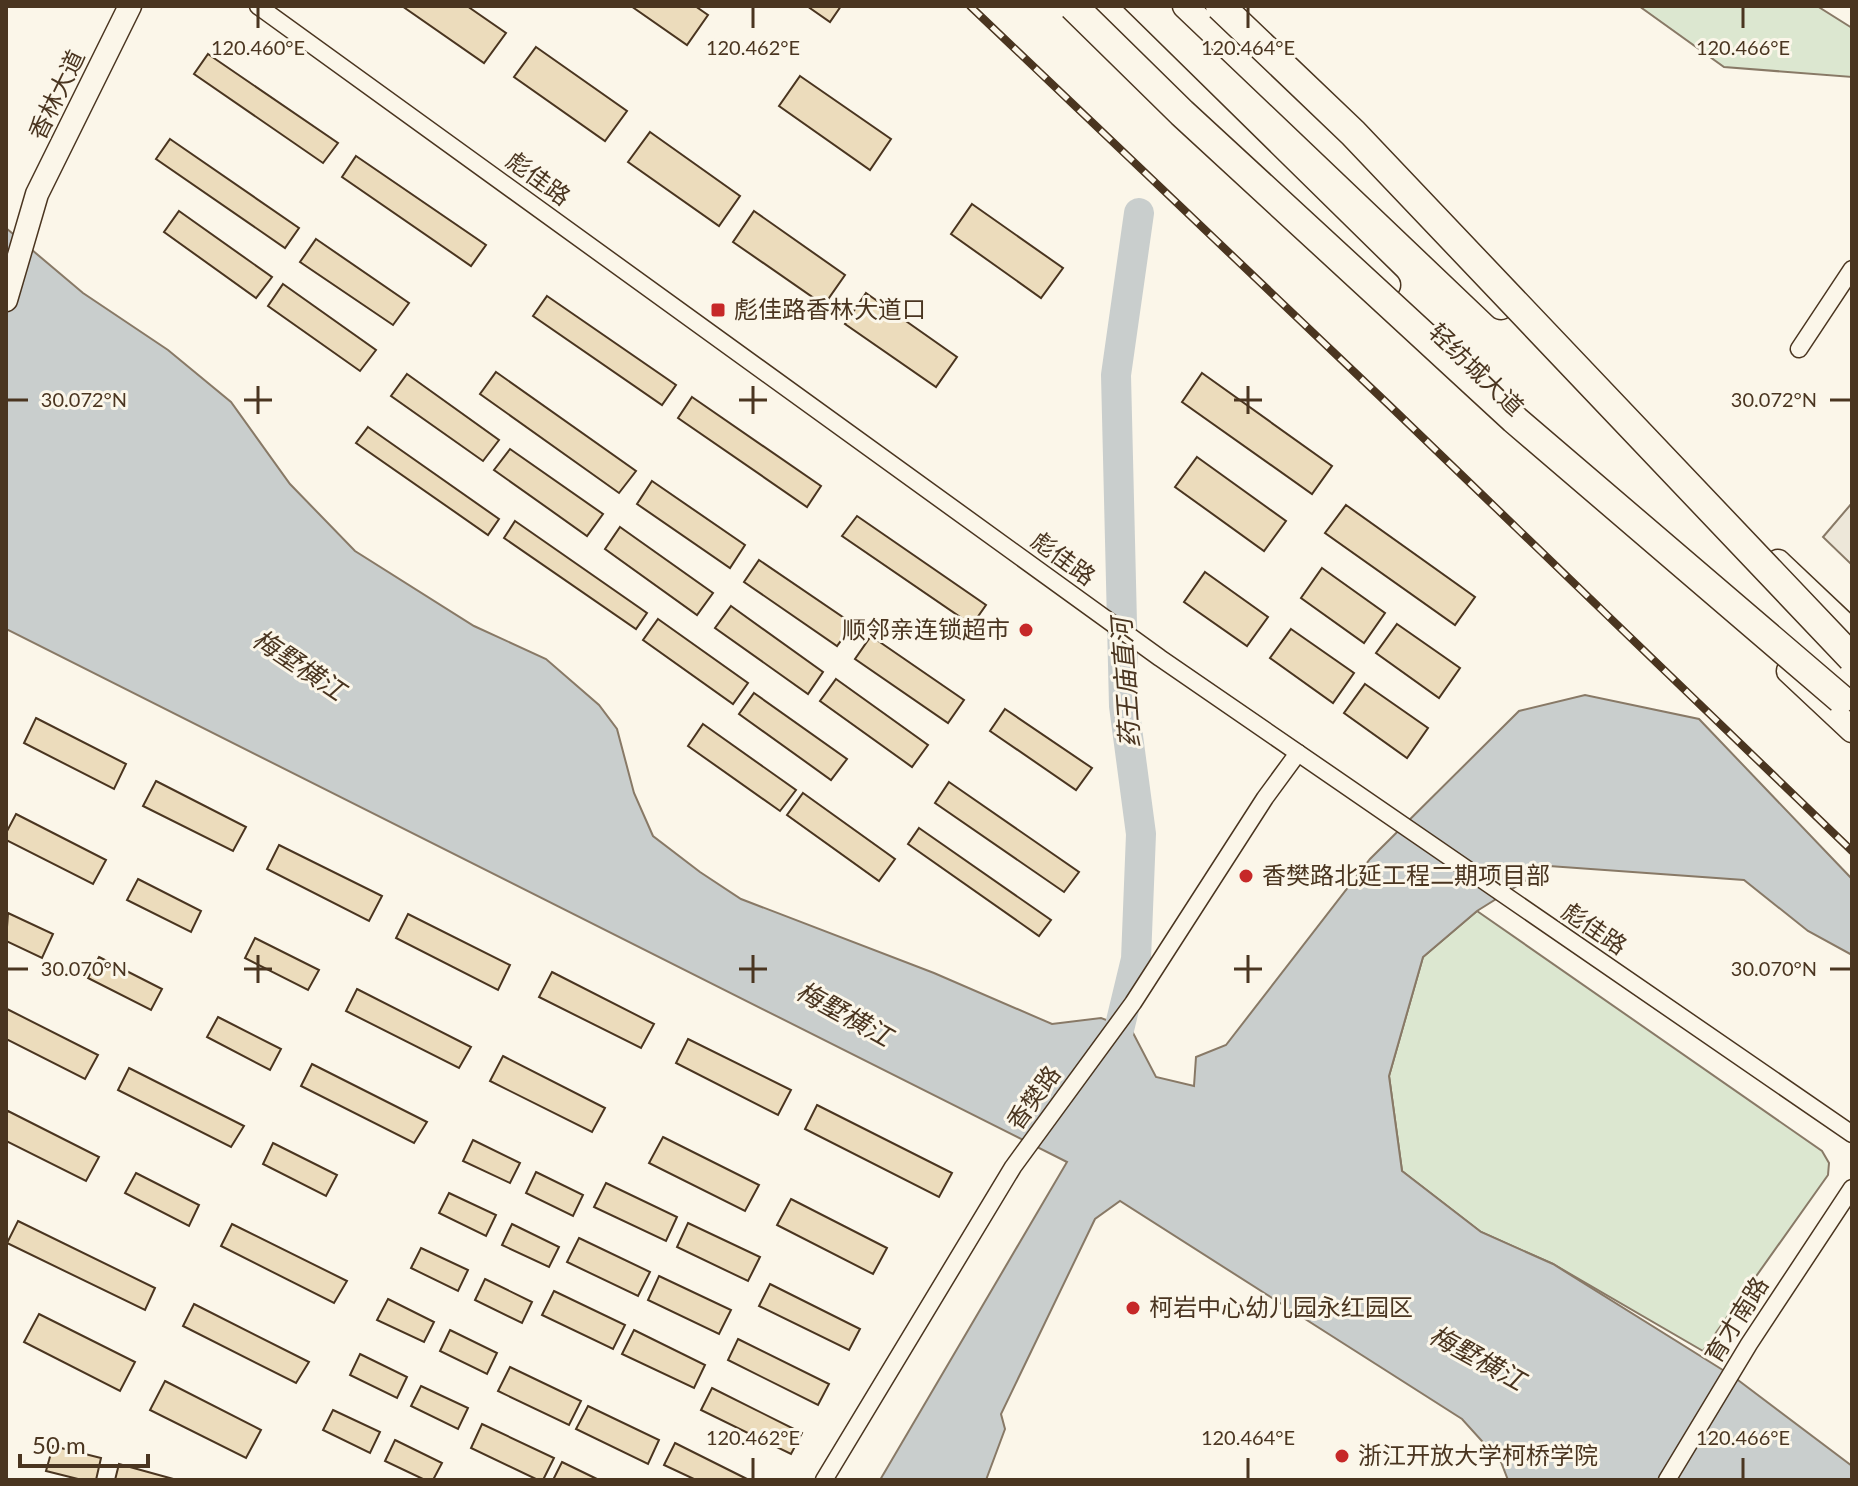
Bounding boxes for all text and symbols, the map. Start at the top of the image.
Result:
text: 120.460°E [211,35,305,59]
text: 120.462°E [706,35,800,59]
text: 120.464°E [1201,35,1295,59]
text: 120.466°E [1696,35,1790,59]
street label: 香林大道 [22,45,90,144]
street label: 彪佳路 [501,145,577,211]
place label: 彪佳路香林大道口 [734,294,926,323]
marker: 彪佳路香林大道口 [709,301,727,319]
street label: 轻纺城大道 [1424,317,1530,421]
text: 30.072°N [41,387,127,411]
text: 30.072°N [1731,387,1817,411]
street label: 彪佳路 [1026,525,1102,591]
water label: 药王庙直河 [1104,612,1145,749]
place label: 顺邻亲连锁超市 [842,614,1010,643]
marker: 顺邻亲连锁超市 [1017,621,1035,639]
water label: 梅墅横江 [247,622,354,708]
place label: 香樊路北延工程二期项目部 [1262,860,1550,889]
marker: 香樊路北延工程二期项目部 [1237,867,1255,885]
street label: 彪佳路 [1557,896,1633,960]
text: 30.070°N [41,956,127,980]
text: 30.070°N [1731,956,1817,980]
water label: 梅墅横江 [791,974,900,1054]
street label: 香樊路 [1000,1059,1066,1135]
street label: 育才南路 [1698,1271,1773,1368]
place label: 柯岩中心幼儿园永红园区 [1149,1292,1413,1321]
marker: 柯岩中心幼儿园永红园区 [1124,1299,1142,1317]
water label: 梅墅横江 [1424,1318,1533,1398]
scale bar [20,1418,148,1468]
text: 120.462°E [706,1425,800,1449]
text: 120.464°E [1201,1425,1295,1449]
text: 120.466°E [1696,1425,1790,1449]
text: 50 m [32,1430,86,1459]
place label: 浙江开放大学柯桥学院 [1358,1440,1598,1469]
marker: 浙江开放大学柯桥学院 [1333,1447,1351,1465]

